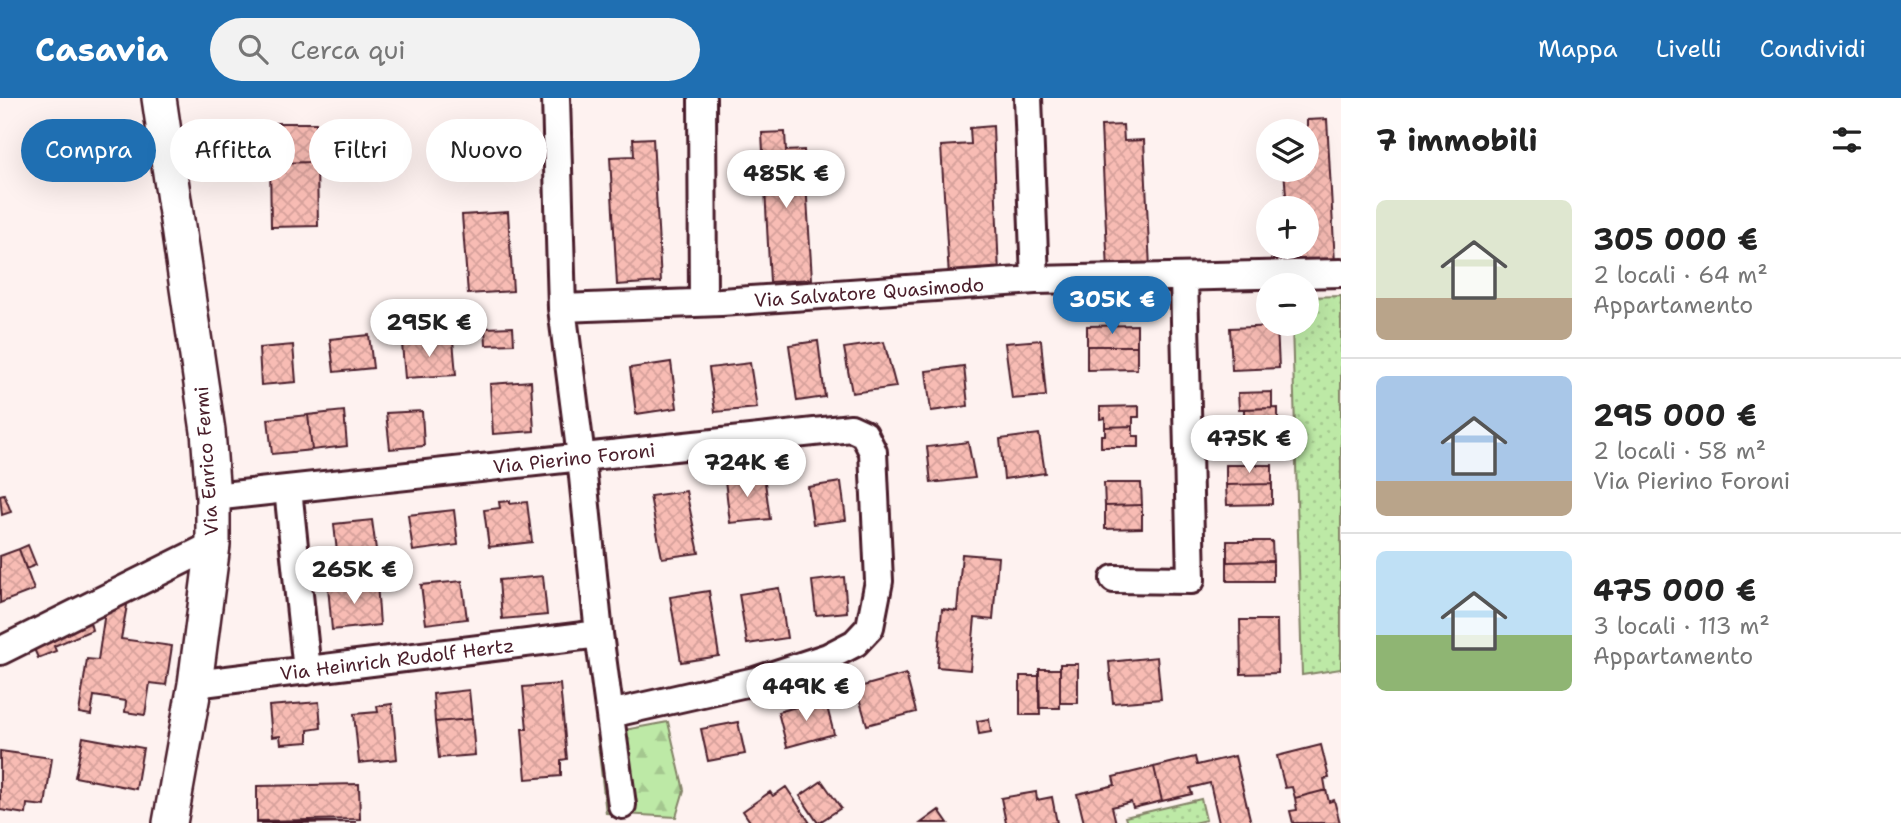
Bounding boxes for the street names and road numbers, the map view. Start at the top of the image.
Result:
street label: Via Salvatore Quasimodo [753,272,985,313]
street label: Via Enrico Fermi [189,385,224,537]
street label: Via Pierino Foroni [492,438,656,479]
street label: Via Heinrich Rudolf Hertz [278,633,516,686]

